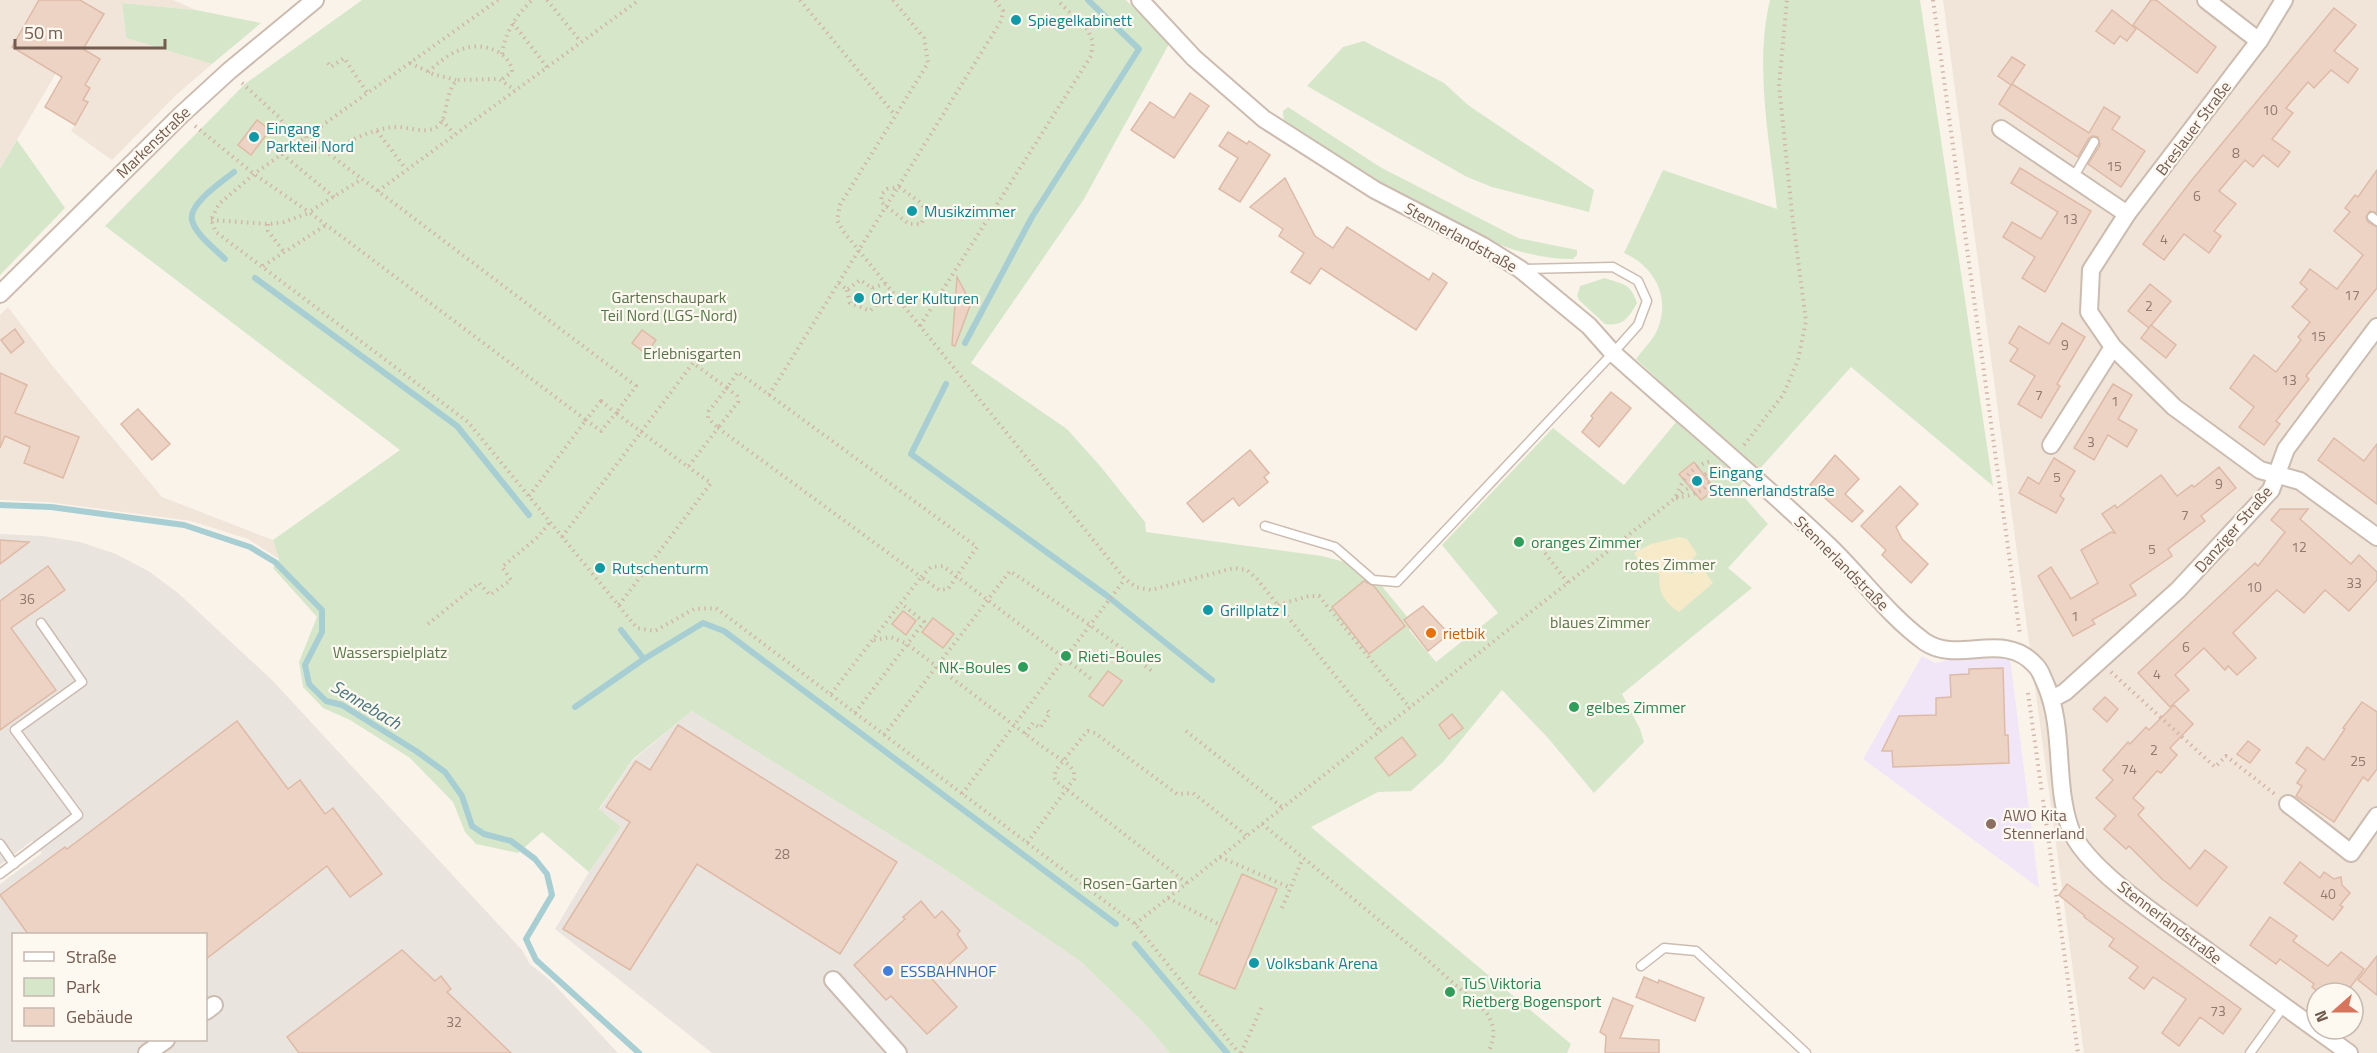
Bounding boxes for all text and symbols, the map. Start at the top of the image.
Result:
place label: Spiegelkabinett [1028,8,1132,32]
scale bar [15,12,165,50]
marker: Spiegelkabinett [1009,13,1023,27]
text: 50 m [24,19,63,46]
street label: Breslauer Straße [2149,76,2237,180]
house number: 10 [2262,99,2278,120]
street label: Markenstraße [110,100,196,184]
place label: Eingang Parkteil Nord [266,116,354,158]
marker: Eingang Parkteil Nord [247,130,261,144]
house number: 8 [2232,142,2240,163]
house number: 15 [2106,155,2122,176]
house number: 6 [2193,185,2201,206]
street label: Stennerlandstraße [1400,196,1522,278]
place label: Musikzimmer [924,199,1016,223]
marker: Musikzimmer [905,204,919,218]
house number: 13 [2062,208,2078,229]
house number: 4 [2160,228,2168,249]
house number: 17 [2344,284,2360,305]
park label: Gartenschaupark Teil Nord (LGS-Nord) [601,285,737,327]
place label: Ort der Kulturen [871,286,979,310]
marker: Ort der Kulturen [852,291,866,305]
house number: 2 [2145,295,2153,316]
house number: 15 [2310,325,2326,346]
house number: 9 [2061,334,2069,355]
park label: Erlebnisgarten [643,341,741,365]
house number: 13 [2281,369,2297,390]
house number: 7 [2035,384,2043,405]
house number: 1 [2111,390,2119,411]
house number: 3 [2087,431,2095,452]
place label: Eingang Stennerlandstraße [1709,460,1835,502]
house number: 5 [2053,466,2061,487]
house number: 9 [2215,473,2223,494]
marker: Eingang Stennerlandstraße [1690,474,1704,488]
street label: Danziger Straße [2189,480,2277,578]
house number: 7 [2181,504,2189,525]
street label: Stennerlandstraße [1789,510,1895,616]
place label: oranges Zimmer [1531,530,1642,554]
marker: oranges Zimmer [1512,535,1526,549]
house number: 12 [2291,536,2307,557]
house number: 5 [2148,538,2156,559]
park label: rotes Zimmer [1625,552,1716,576]
place label: Rutschenturm [612,556,709,580]
marker: Rutschenturm [593,561,607,575]
house number: 33 [2346,572,2362,593]
house number: 10 [2246,576,2262,597]
house number: 36 [19,588,35,609]
place label: Grillplatz I [1220,598,1287,622]
marker: Grillplatz I [1201,603,1215,617]
house number: 1 [2071,605,2079,626]
park label: blaues Zimmer [1550,610,1651,634]
place label: rietbik [1443,621,1486,645]
marker: rietbik [1424,626,1438,640]
house number: 6 [2182,636,2190,657]
park label: Wasserspielplatz [333,640,447,664]
place label: Rieti-Boules [1078,644,1162,668]
marker: Rieti-Boules [1059,649,1073,663]
place label: NK-Boules [939,655,1011,679]
marker: NK-Boules [1016,660,1030,674]
house number: 4 [2153,663,2161,684]
water label: Sennebach [326,673,407,737]
place label: gelbes Zimmer [1586,695,1686,719]
marker: gelbes Zimmer [1567,700,1581,714]
house number: 2 [2150,739,2158,760]
house number: 25 [2350,750,2366,771]
house number: 74 [2121,758,2137,779]
place label: AWO Kita Stennerland [2003,803,2085,845]
marker: AWO Kita Stennerland [1984,817,1998,831]
house number: 28 [774,843,790,864]
park label: Rosen-Garten [1083,871,1177,895]
street label: Stennerlandstraße [2113,875,2227,969]
house number: 40 [2320,883,2336,904]
legend [12,933,207,1041]
text: Straße [66,943,117,970]
place label: Volksbank Arena [1266,951,1378,975]
marker: Volksbank Arena [1247,956,1261,970]
place label: ESSBAHNHOF [900,959,997,983]
marker: ESSBAHNHOF [881,964,895,978]
place label: TuS Viktoria Rietberg Bogensport [1462,971,1602,1013]
text: Park [66,973,101,1000]
north arrow [2305,981,2365,1041]
marker: TuS Viktoria Rietberg Bogensport [1443,985,1457,999]
house number: 73 [2210,1000,2226,1021]
text: Gebäude [66,1003,133,1030]
text: N [2308,1007,2334,1026]
house number: 32 [446,1011,462,1032]

